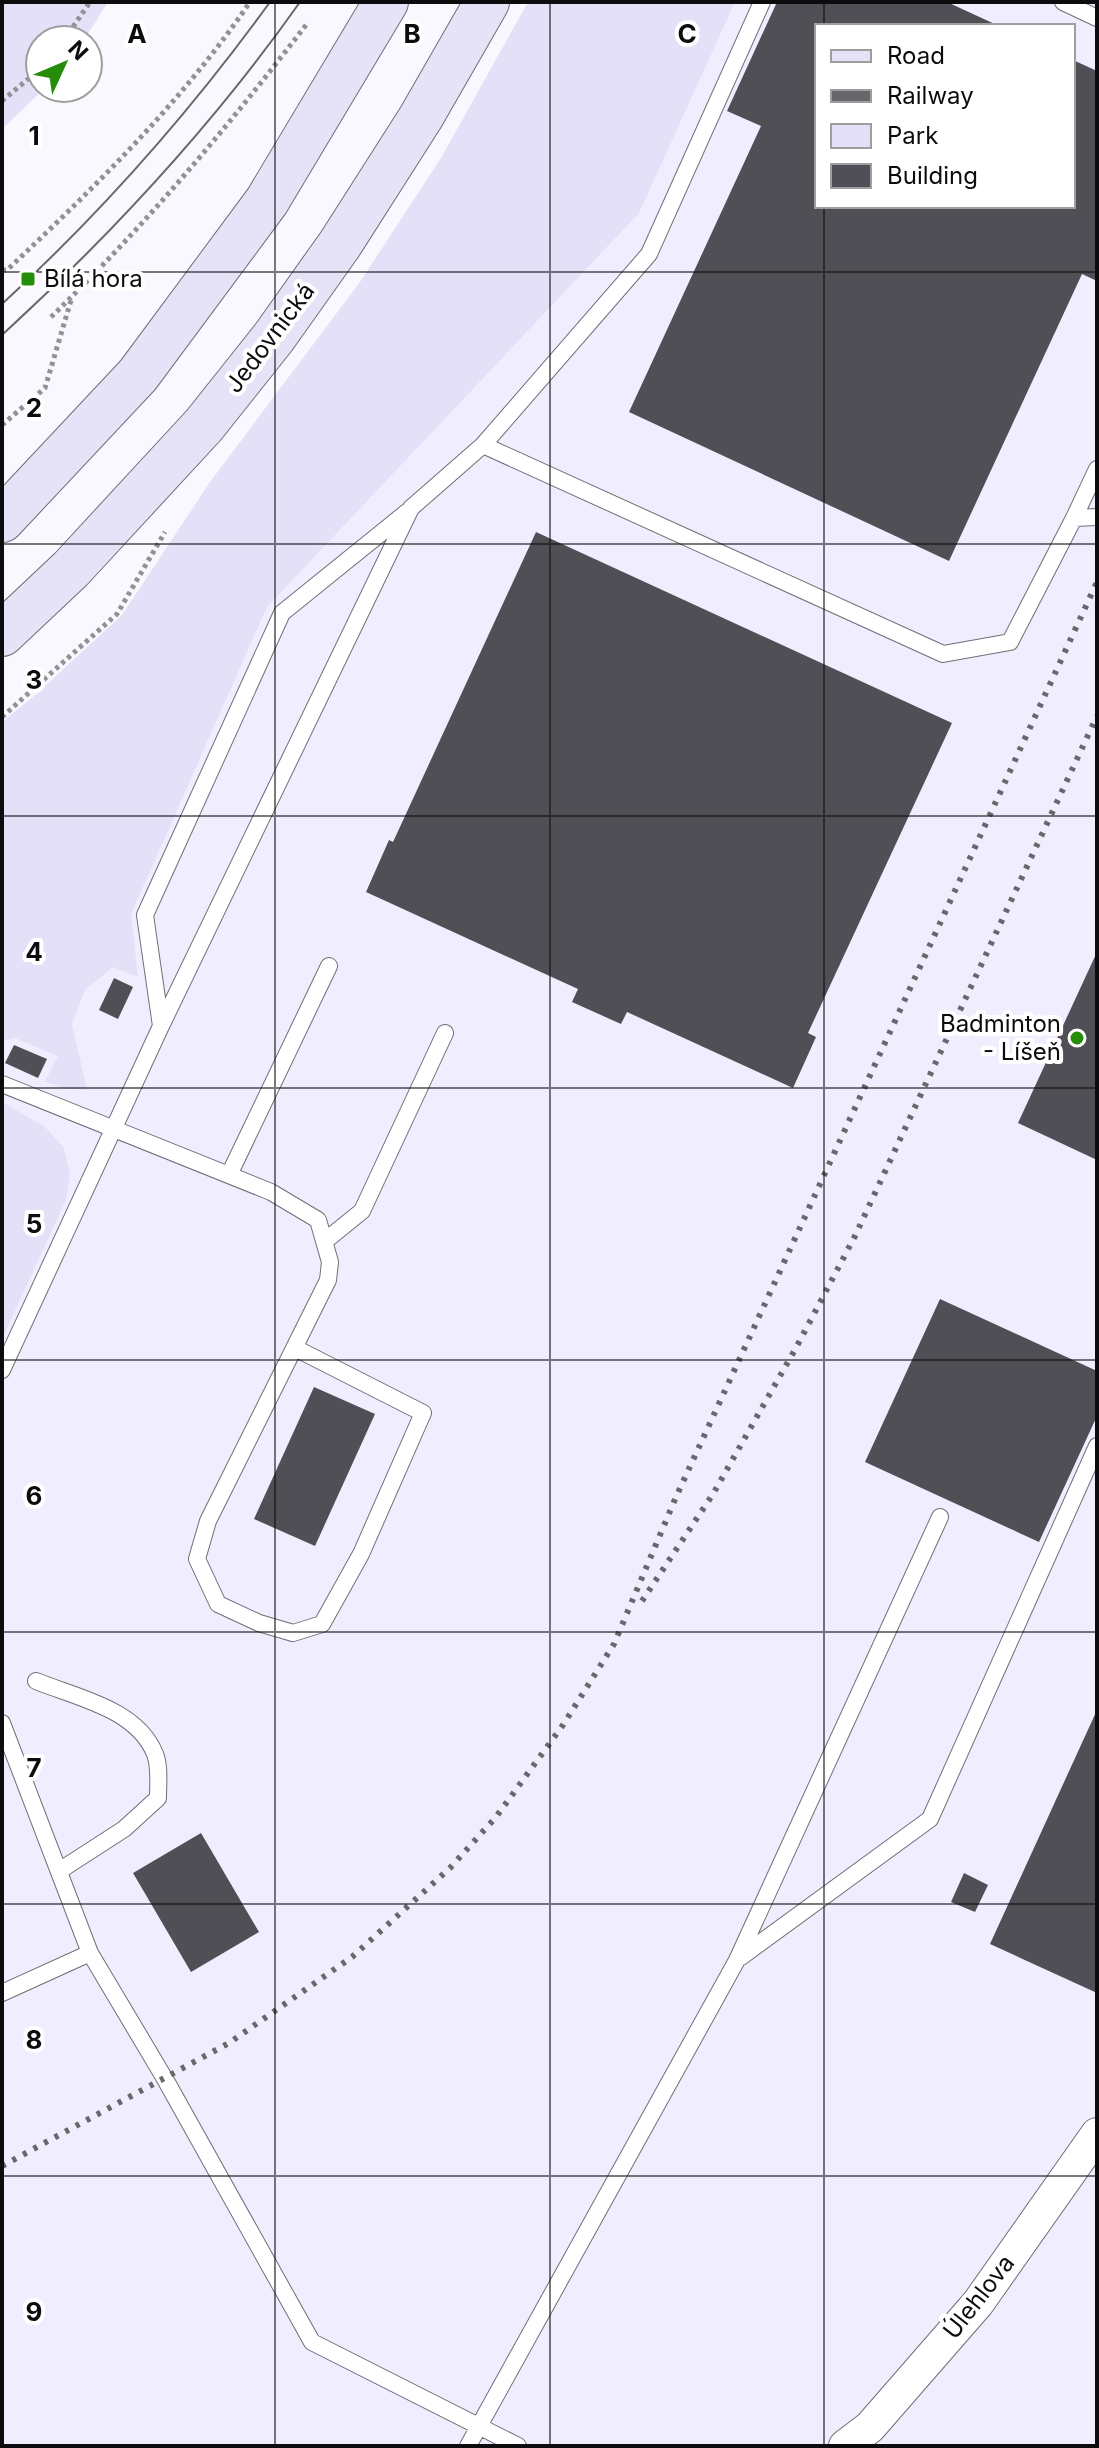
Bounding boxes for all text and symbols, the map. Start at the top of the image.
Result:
text: A [127,18,147,49]
text: B [403,18,421,49]
text: C [677,18,697,49]
north arrow [24,24,104,104]
legend [815,24,1075,208]
text: N [63,35,94,65]
text: Road [887,41,945,70]
text: Railway [887,81,974,110]
text: 1 [28,120,40,151]
text: Park [887,121,938,150]
text: Building [887,161,978,190]
place label: Bílá hora [44,264,143,293]
marker: Bílá hora [19,270,37,288]
street label: Jedovnická [219,277,320,398]
text: 2 [26,392,42,423]
text: 3 [26,664,42,695]
text: 4 [25,936,43,967]
place label: Badminton - Líšeň [940,1009,1061,1066]
marker: Badminton - Líšeň [1068,1029,1086,1047]
text: 5 [26,1208,42,1239]
text: 6 [26,1480,42,1511]
text: 7 [26,1752,42,1783]
text: 8 [26,2024,42,2055]
street label: Úlehlova [936,2248,1020,2344]
text: 9 [26,2296,42,2327]

